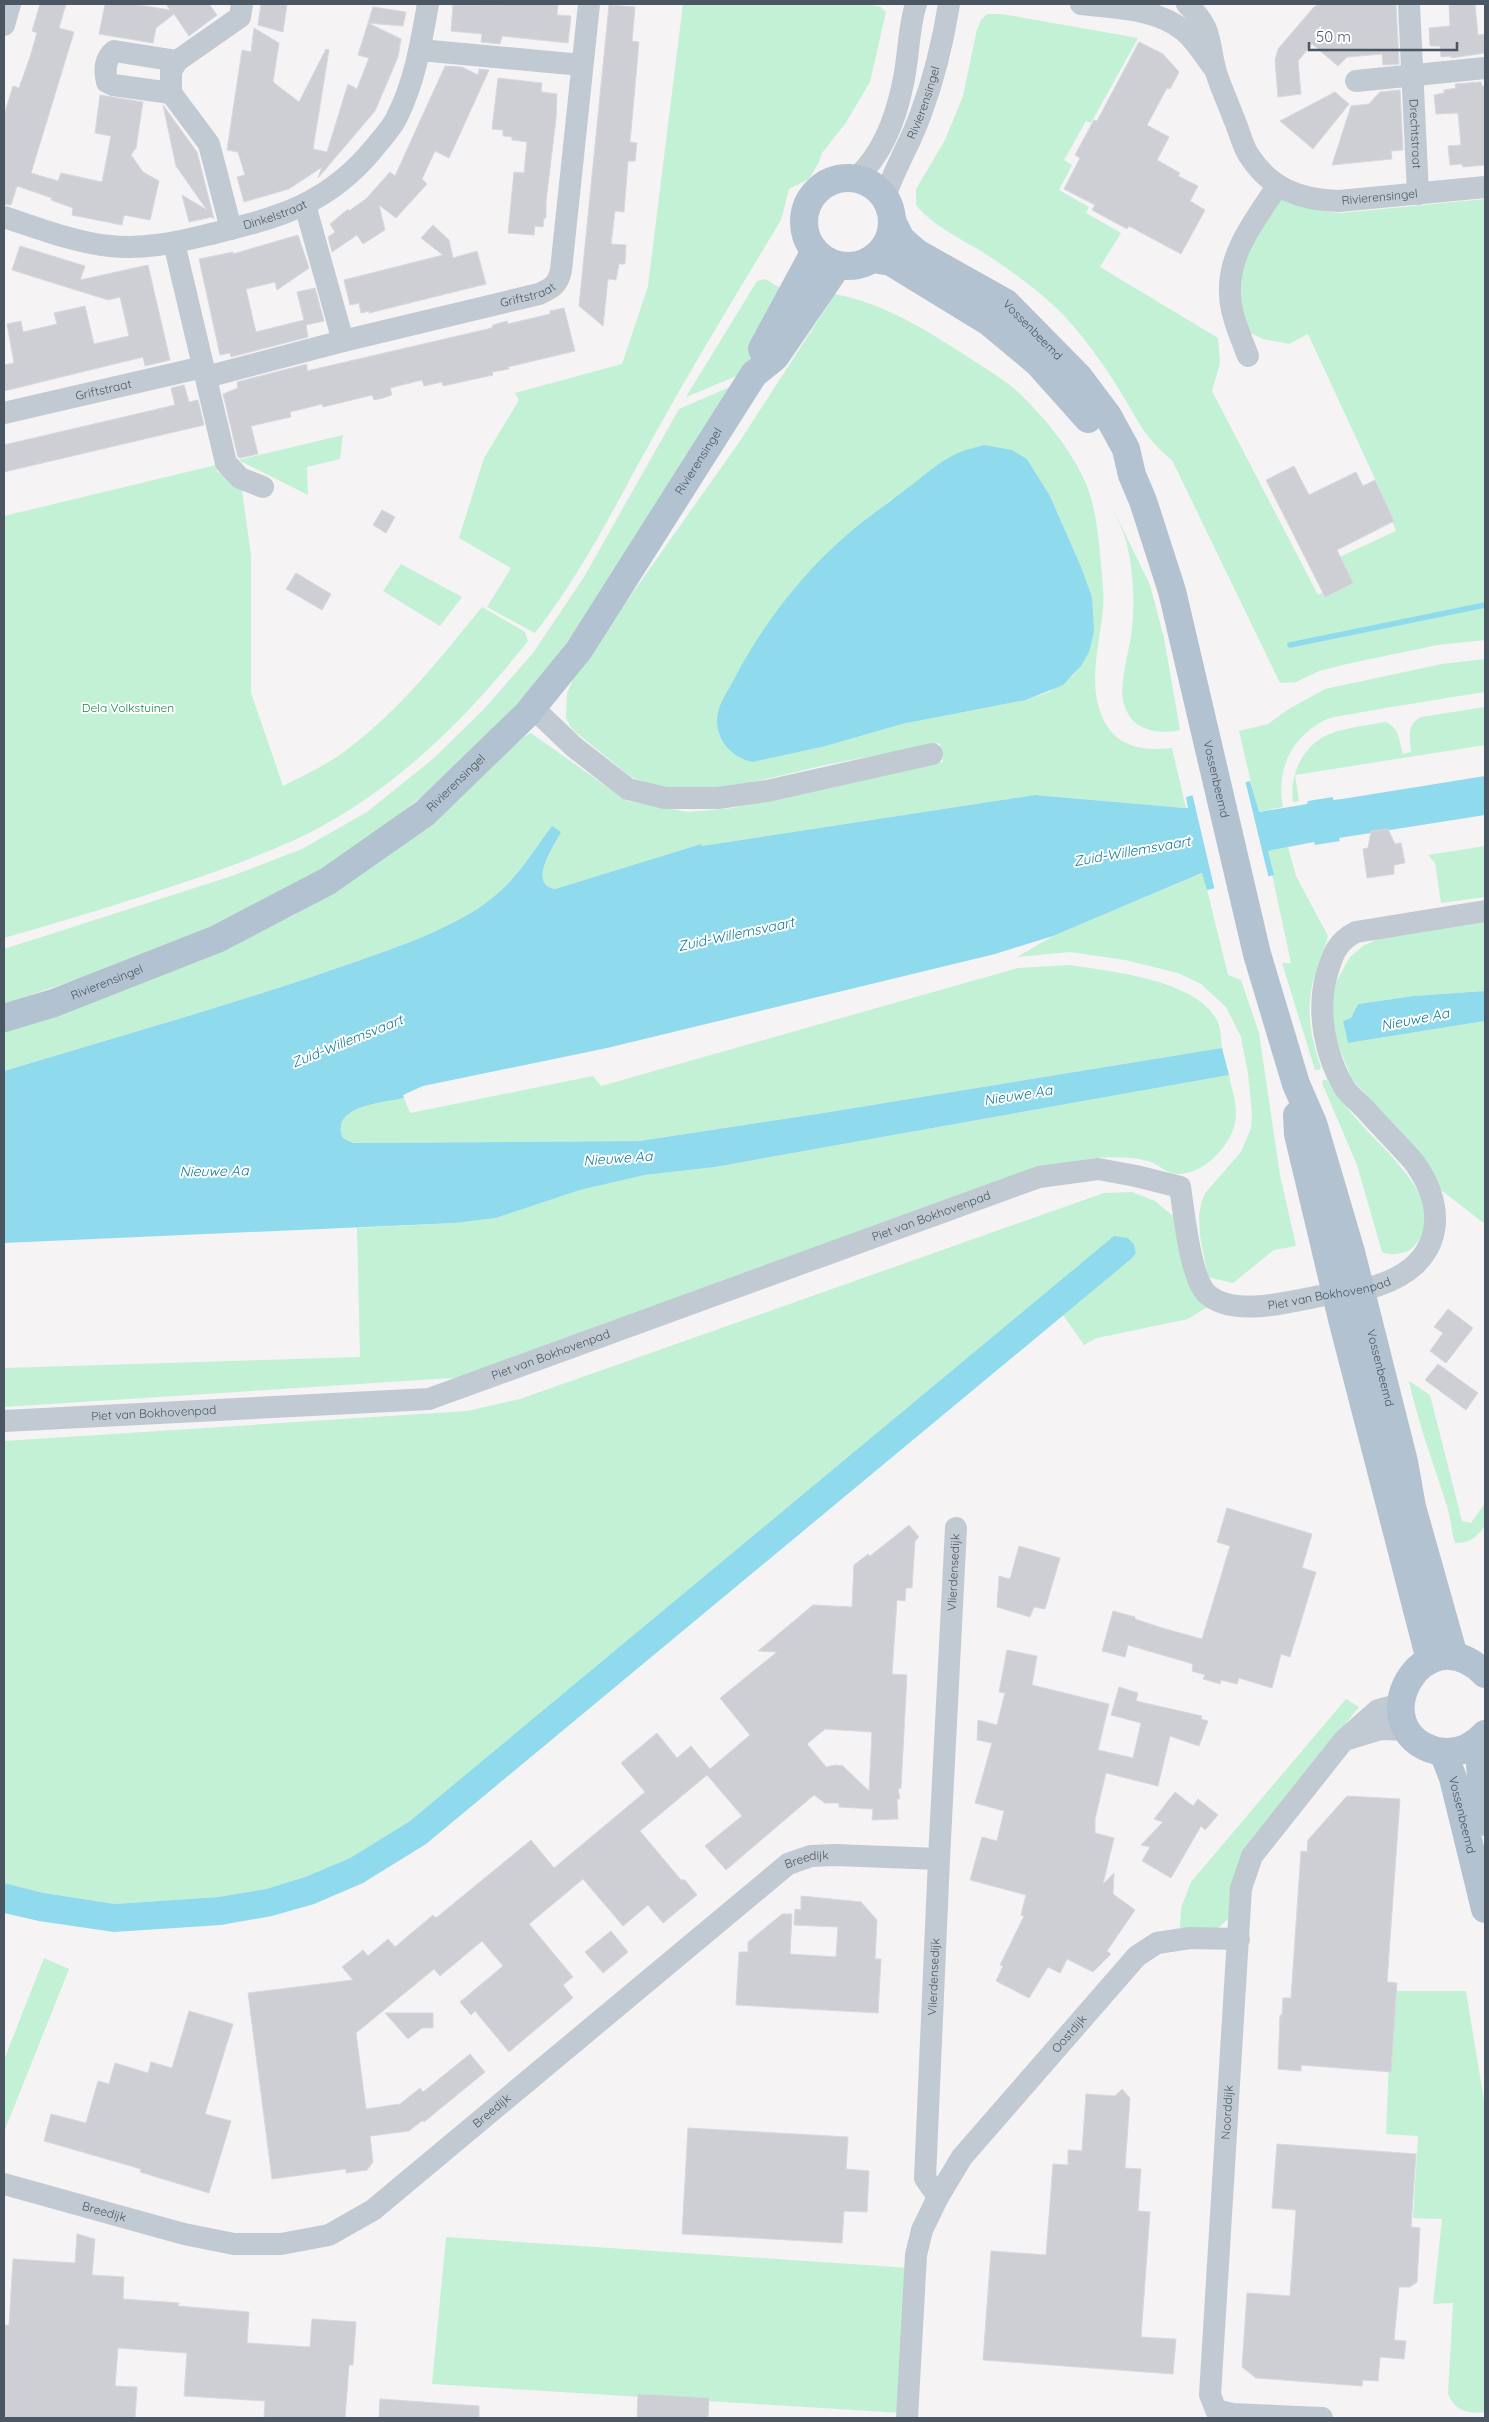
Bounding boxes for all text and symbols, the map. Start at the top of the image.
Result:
scale bar [1309,20,1456,52]
text: 50 m [1316,27,1351,46]
street label: Rivierensingel [903,64,943,141]
street label: Drechtstraat [1407,98,1425,169]
street label: Rivierensingel [1341,185,1418,208]
street label: Dinkelstraat [241,196,309,232]
street label: Griftstraat [498,279,558,310]
street label: Vossenbeemd [1000,296,1066,363]
street label: Griftstraat [74,376,133,403]
street label: Rivierensingel [671,425,725,497]
park label: Dela Volkstuinen [82,700,174,715]
street label: Vossenbeemd [1200,739,1233,819]
street label: Rivierensingel [423,751,488,815]
water label: Zuid-Willemsvaart [1072,831,1194,870]
water label: Zuid-Willemsvaart [676,912,798,955]
street label: Rivierensingel [68,961,145,1003]
water label: Nieuwe Aa [1379,1003,1452,1034]
water label: Zuid-Willemsvaart [289,1010,407,1072]
water label: Nieuwe Aa [982,1080,1055,1109]
water label: Nieuwe Aa [583,1147,655,1169]
water label: Nieuwe Aa [179,1161,250,1181]
street label: Piet van Bokhovenpad [870,1187,992,1244]
street label: Piet van Bokhovenpad [1267,1273,1393,1312]
street label: Piet van Bokhovenpad [489,1326,612,1383]
street label: Vossenbeemd [1364,1328,1398,1408]
street label: Piet van Bokhovenpad [91,1402,217,1423]
street label: Vlierdensedijk [944,1533,963,1611]
street label: Vossenbeemd [1446,1775,1479,1855]
street label: Breedijk [782,1847,829,1872]
street label: Vlierdensedijk [924,1938,943,2016]
street label: Oostdijk [1048,2011,1090,2056]
street label: Noorddijk [1218,2085,1236,2140]
street label: Breedijk [469,2090,514,2131]
street label: Breedijk [81,2198,128,2225]

